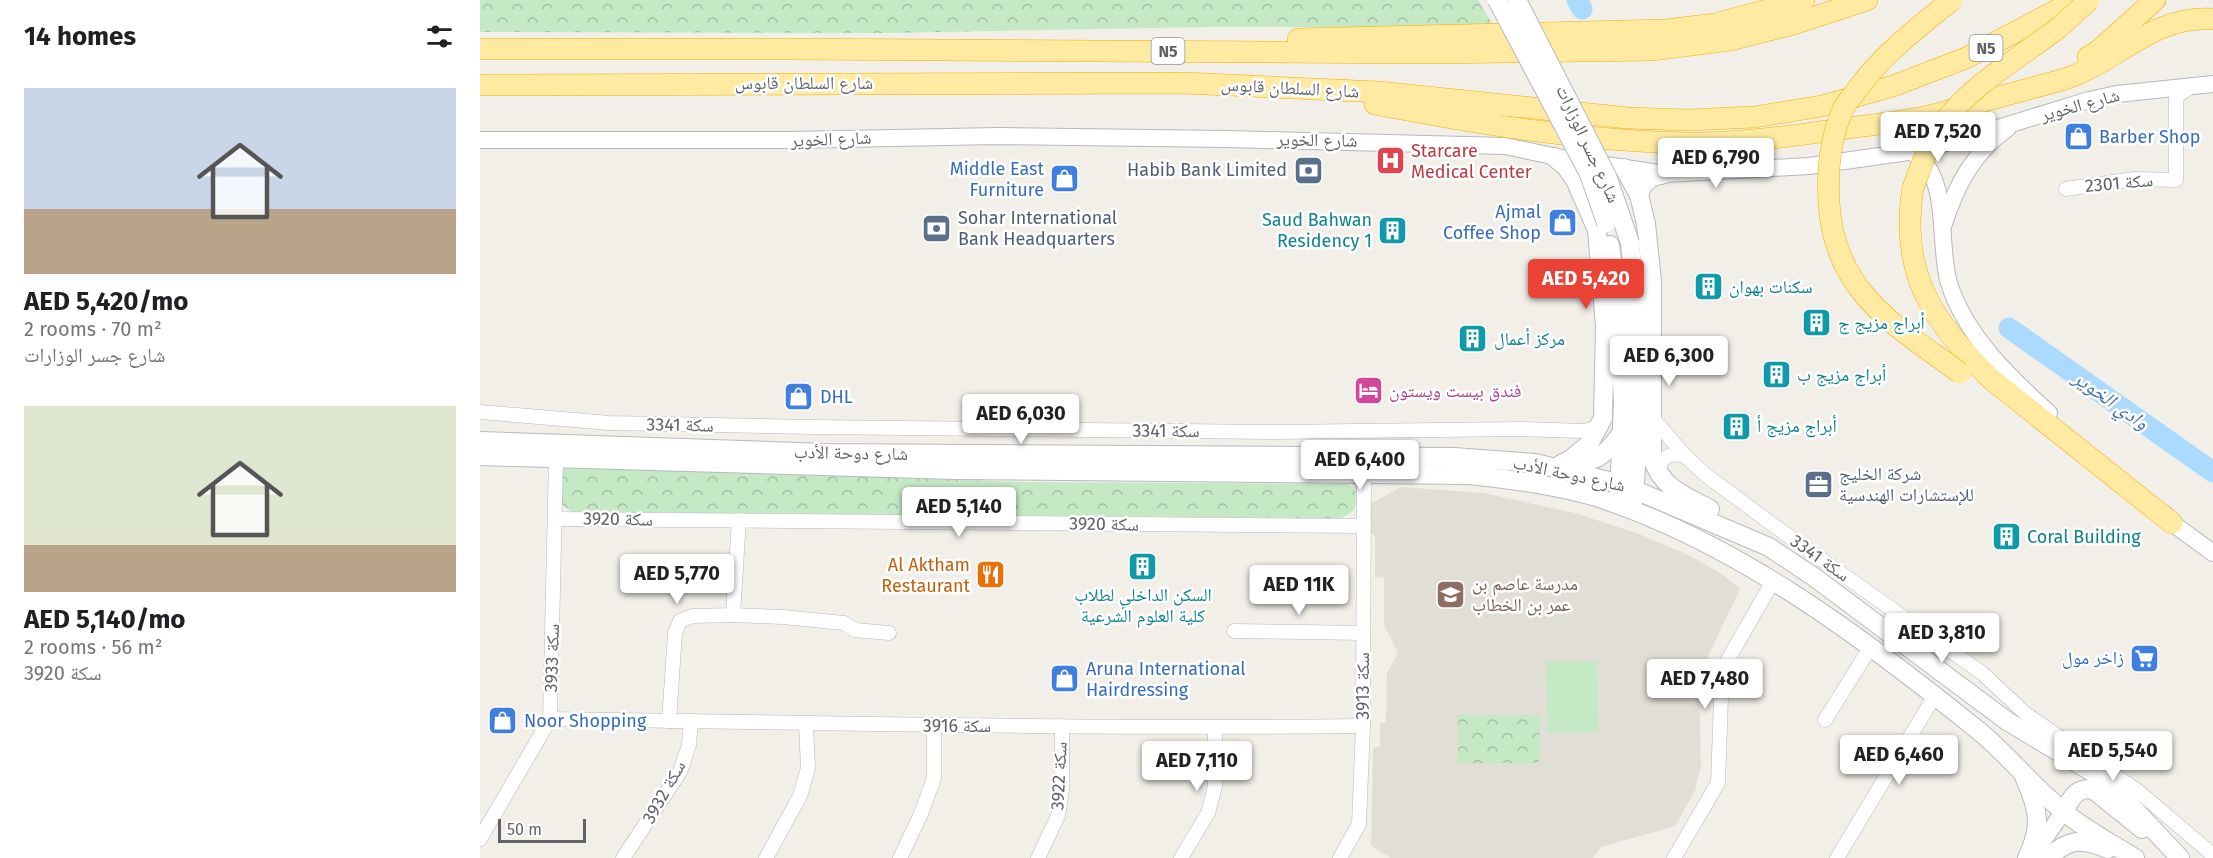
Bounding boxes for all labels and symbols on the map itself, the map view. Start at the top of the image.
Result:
road number: N5 [1970,35,2002,61]
road number: N5 [1152,38,1184,64]
street label: شارع السلطان قابوس [735,72,873,94]
street label: شارع السلطان قابوس [1220,73,1360,103]
street label: شارع جسر الوزارات [1551,82,1625,206]
street label: شارع الخوير [2037,84,2122,126]
pin: AED 7,520 [1869,112,2007,163]
shop icon: Barber Shop [2062,121,2094,153]
place label: Barber Shop [2099,126,2200,148]
street label: شارع الخوير [789,127,872,151]
street label: شارع الخوير [1275,128,1358,152]
pin: AED 6,790 [1647,138,1785,189]
place label: Starcare Medical Center [1411,140,1532,183]
hospital icon: Starcare Medical Center [1374,145,1406,177]
bank icon: Habib Bank Limited [1292,154,1324,186]
place label: Middle East Furniture [950,158,1044,201]
place label: Habib Bank Limited [1127,159,1287,181]
shop icon: Middle East Furniture [1049,163,1081,195]
street label: سكة 2301 [2084,169,2154,197]
place label: Ajmal Coffee Shop [1443,201,1541,244]
shop icon: Ajmal Coffee Shop [1546,206,1578,238]
place label: Sohar International Bank Headquarters [958,207,1117,250]
place label: Saud Bahwan Residency 1 [1262,209,1372,252]
bank icon: Sohar International Bank Headquarters [921,212,953,244]
building icon: Saud Bahwan Residency 1 [1377,214,1409,246]
pin: AED 5,420 [1517,259,1655,310]
building icon: سكنات بهوان [1692,271,1724,303]
place label: سكنات بهوان [1729,276,1813,298]
building icon: أبراج مزيج ج [1801,307,1833,339]
place label: أبراج مزيج ج [1838,312,1925,335]
building icon: مركز أعمال [1457,323,1489,355]
place label: مركز أعمال [1494,328,1565,350]
pin: AED 6,300 [1600,336,1738,387]
building icon: أبراج مزيج ب [1760,359,1792,391]
place label: أبراج مزيج ب [1797,364,1886,387]
water label: وادي الخوير [2065,364,2153,438]
hotel icon: فندق بيست ويستون [1352,375,1384,407]
place label: فندق بيست ويستون [1389,380,1522,402]
shop icon: DHL [783,381,815,413]
place label: DHL [820,386,853,408]
pin: AED 6,030 [952,394,1090,445]
building icon: أبراج مزيج أ [1720,410,1752,442]
street label: سكة 3341 [646,413,714,437]
place label: أبراج مزيج أ [1757,415,1837,438]
street label: سكة 3341 [1132,420,1200,442]
pin: AED 6,400 [1291,440,1429,491]
street label: شارع دوحة الأدب [794,441,908,465]
street label: شارع دوحة الأدب [1511,451,1627,497]
place label: شركة الخليج للإستشارات الهندسية [1839,463,1974,506]
office icon: شركة الخليج للإستشارات الهندسية [1802,468,1834,500]
pin: AED 5,140 [890,487,1028,538]
street label: سكة 3920 [583,507,653,531]
street label: سكة 3920 [1069,512,1139,536]
building icon: Coral Building [1990,521,2022,553]
place label: Coral Building [2027,526,2141,548]
street label: سكة 3341 [1786,530,1854,586]
building icon: السكن الداخلي لطلاب كلية العلوم الشرعية [1127,550,1159,582]
pin: AED 5,770 [608,554,746,605]
place label: Al Aktham Restaurant [881,554,970,597]
restaurant icon: Al Aktham Restaurant [975,559,1007,591]
pin: AED 11K [1244,565,1354,616]
place label: مدرسة عاصم بن عمر بن الخطاب [1472,573,1578,616]
school or university icon: مدرسة عاصم بن عمر بن الخطاب [1435,578,1467,610]
place label: السكن الداخلي لطلاب كلية العلوم الشرعية [1074,584,1212,628]
pin: AED 3,810 [1873,613,2011,664]
street label: سكة 3933 [540,623,564,693]
supermarket icon: زاخر مول [2129,642,2161,674]
place label: زاخر مول [2062,647,2124,669]
street label: سكة 3913 [1352,652,1374,720]
place label: Aruna International Hairdressing [1086,658,1246,701]
pin: AED 7,480 [1636,659,1774,710]
shop icon: Aruna International Hairdressing [1049,663,1081,695]
shop icon: Noor Shopping [487,705,519,737]
place label: Noor Shopping [524,710,647,732]
street label: سكة 3916 [923,715,991,737]
pin: AED 5,540 [2044,731,2182,782]
pin: AED 6,460 [1830,735,1968,786]
street label: سكة 3922 [1046,741,1072,811]
pin: AED 7,110 [1128,741,1266,792]
street label: سكة 3932 [638,757,690,827]
scale bar [498,816,586,844]

